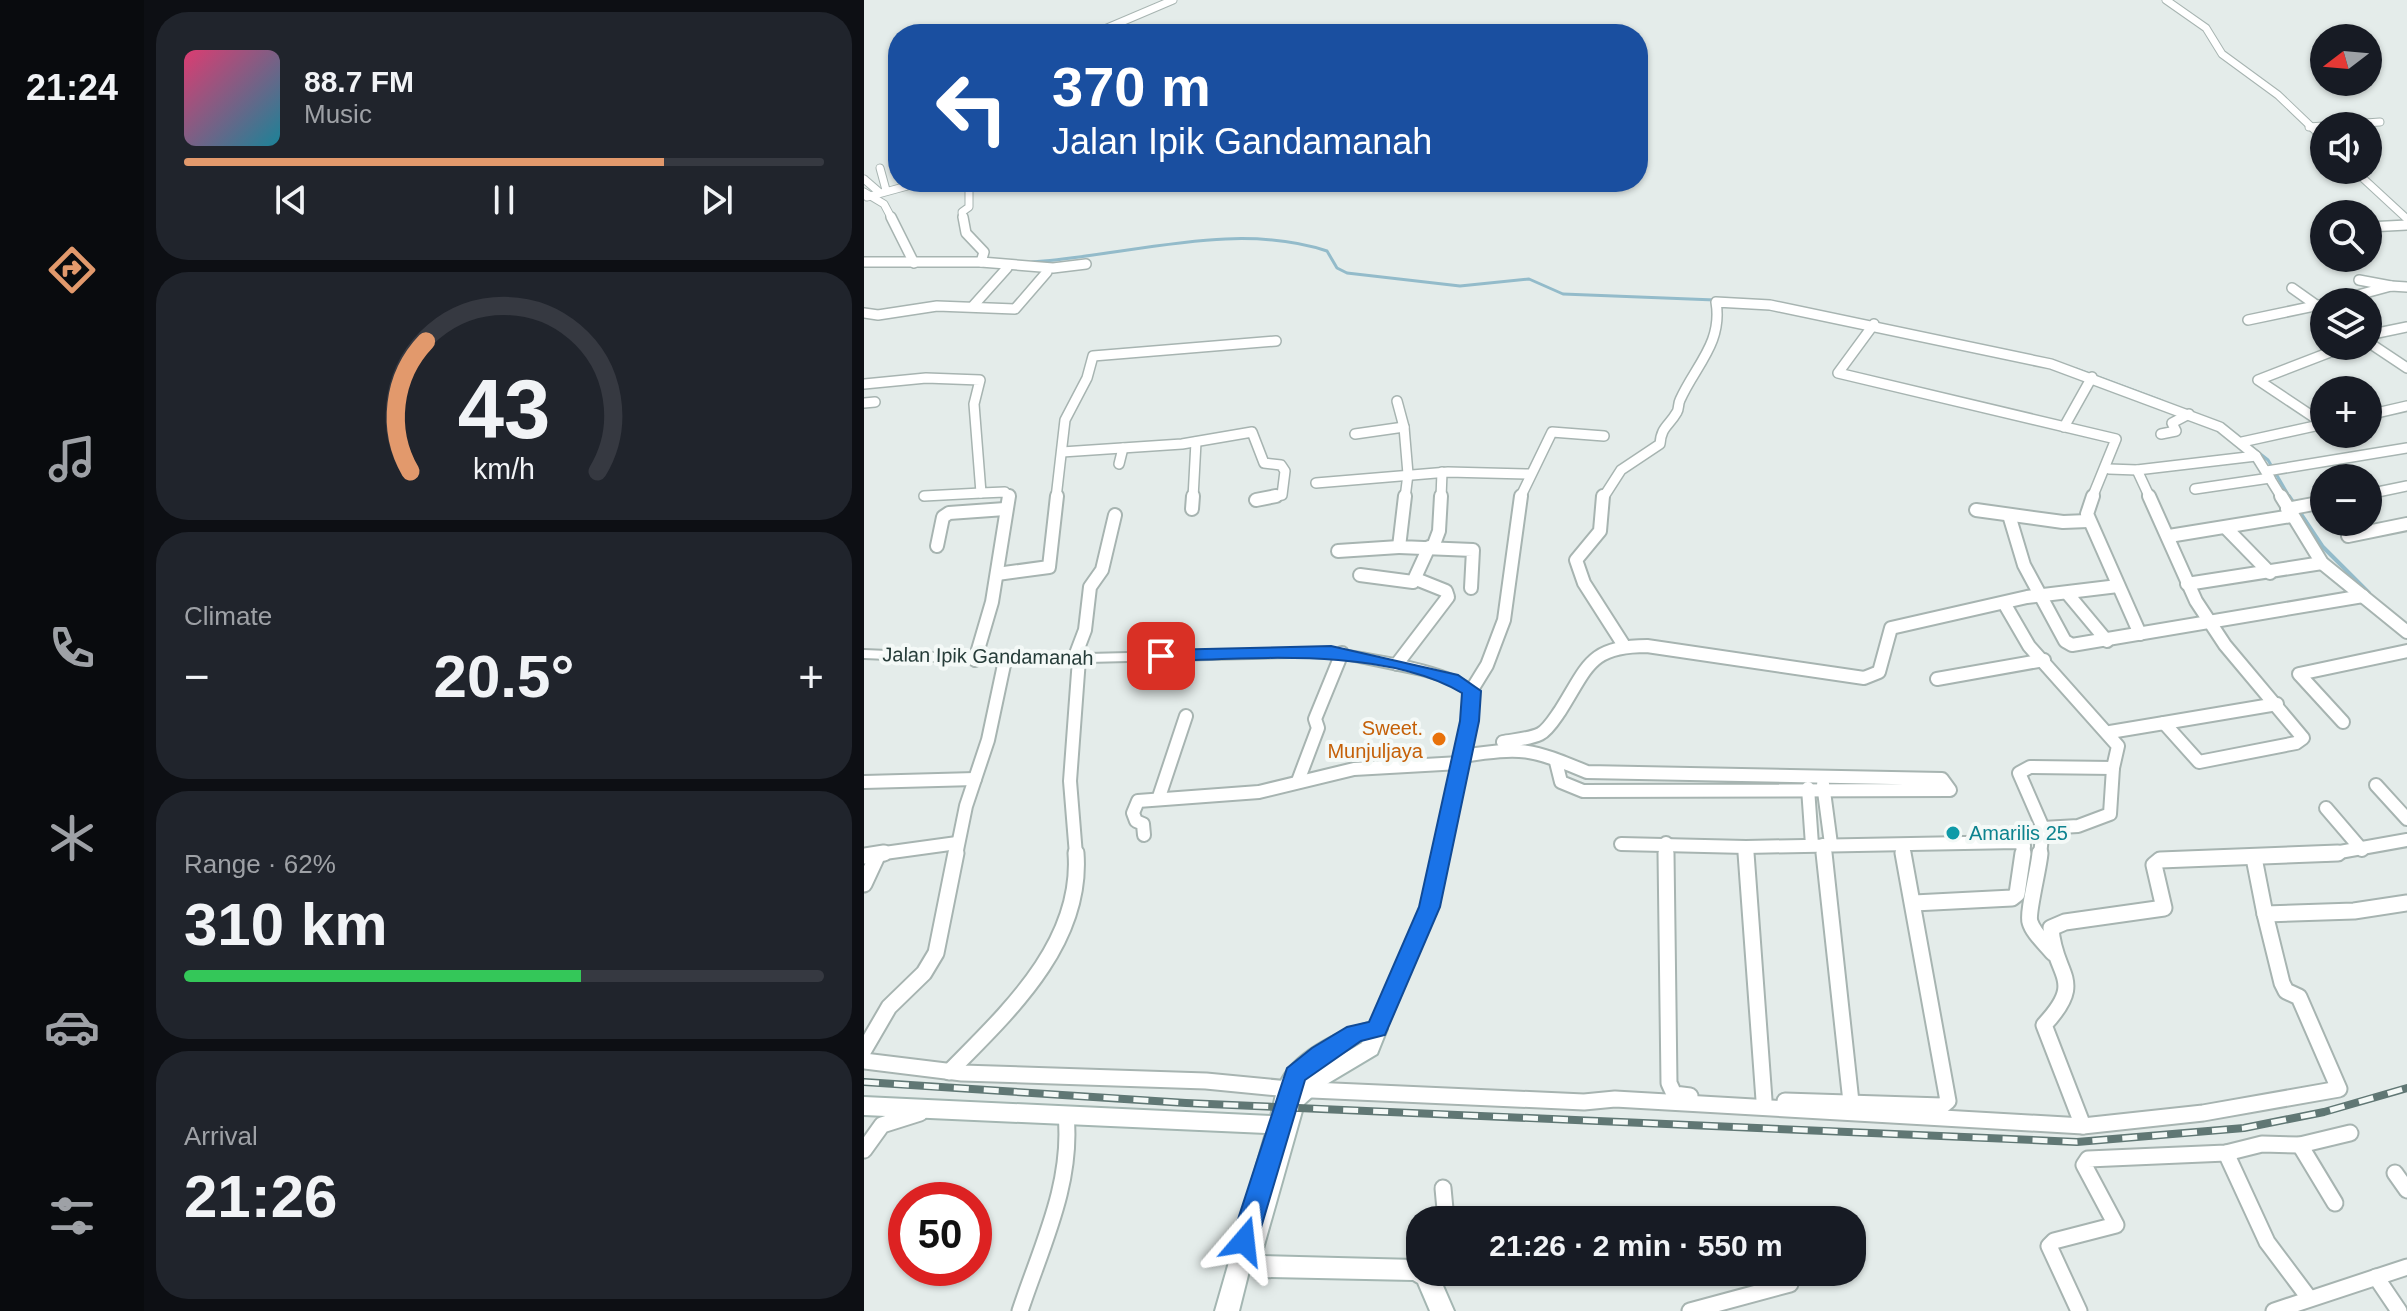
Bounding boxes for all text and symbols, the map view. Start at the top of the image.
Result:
north arrow [2310,24,2382,96]
map controls [2310,24,2382,536]
text: 370 m [1052,55,1211,118]
icon: left [920,56,1024,160]
text: 88.7 FM [304,65,414,98]
text: 21:24 [26,67,118,108]
text: Music [304,99,372,129]
button: sound [2310,112,2382,184]
text: Jalan Ipik Gandamanah [1052,121,1432,162]
icon: previous [269,178,313,222]
icon: pause [482,178,526,222]
icon: next [695,178,739,222]
button: search [2310,200,2382,272]
icon: directions [44,242,100,298]
button: layers [2310,288,2382,360]
text: 43 [458,362,550,455]
button: + [2310,376,2382,448]
icon: music [44,431,100,487]
text: km/h [473,453,535,485]
button: − [2310,464,2382,536]
text: Climate [184,601,272,631]
icon: phone [44,620,100,676]
pin [1127,622,1195,690]
icon: arrive [1139,634,1183,678]
text: 20.5° [434,643,574,710]
street label: Jalan Ipik Gandamanah [882,643,1094,669]
text: − [184,652,210,701]
text: + [798,652,824,701]
place label: Sweet. Munjuljaya [1327,717,1424,762]
marker: Sweet. Munjuljaya [1430,730,1448,748]
icon: climate [44,810,100,866]
place label: Amarilis 25 [1969,822,2068,844]
marker: Amarilis 25 [1944,824,1962,842]
text: Range · 62% [184,849,336,879]
text: 310 km [184,891,388,958]
icon: car [44,999,100,1055]
text: Arrival [184,1121,258,1151]
text: 21:26 [184,1163,337,1230]
speed limit sign: 50 [888,1182,992,1286]
icon: filters [44,1188,100,1244]
position arrow [1202,1199,1286,1283]
text: 21:26 · 2 min · 550 m [1489,1229,1783,1262]

